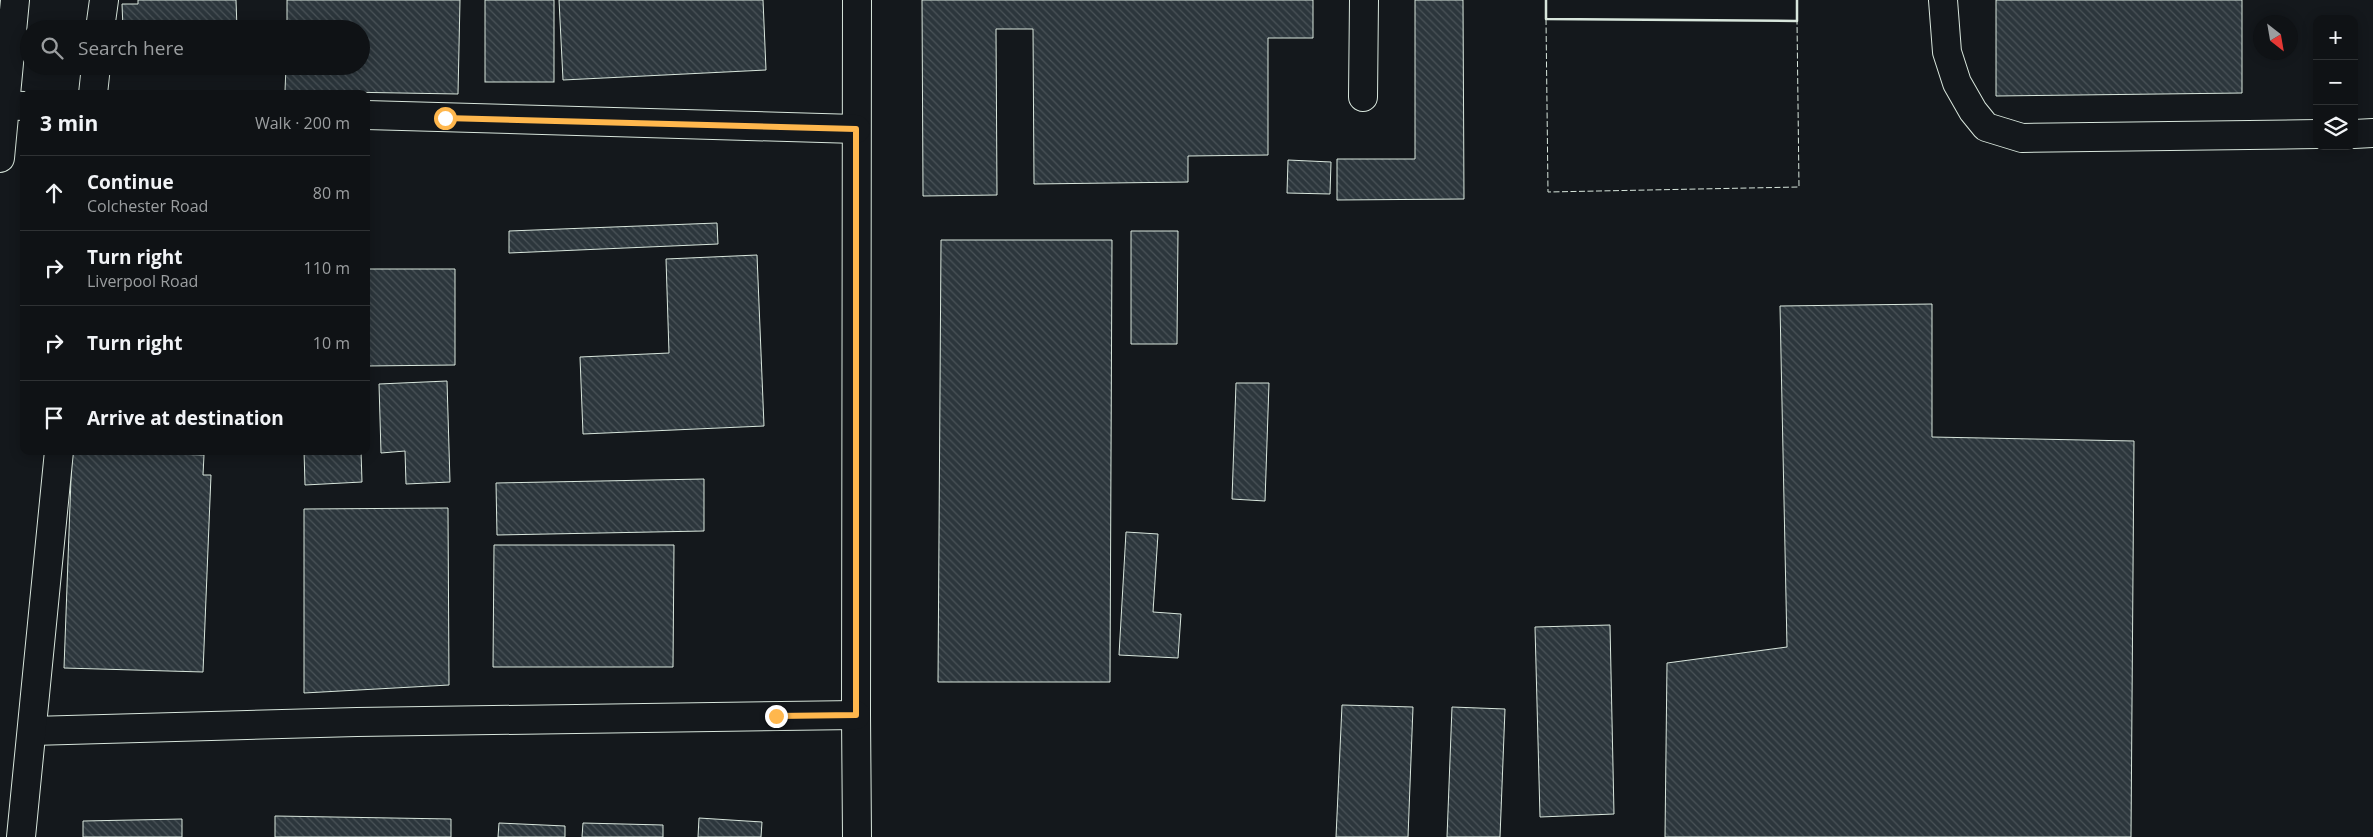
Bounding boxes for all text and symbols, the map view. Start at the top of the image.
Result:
north arrow [2253,15,2298,60]
map controls [2313,15,2358,150]
button: + [2313,15,2358,60]
search box [20,20,370,75]
icon: search [38,34,66,62]
text: Search here [78,35,184,61]
button: − [2313,60,2358,105]
button: layers [2313,105,2358,150]
route start [434,107,457,130]
text: 3 min [40,109,98,137]
text: Walk · 200 m [255,112,350,134]
text: Continue [87,169,174,195]
icon: ahead [40,179,68,207]
text: 80 m [313,182,350,204]
text: Colchester Road [87,195,208,217]
text: Turn right [87,244,182,270]
icon: right [40,254,68,282]
text: 110 m [304,257,350,279]
text: Liverpool Road [87,270,198,292]
icon: right [40,329,68,357]
text: Turn right [87,330,182,356]
text: 10 m [313,332,350,354]
icon: arrive [40,404,68,432]
text: Arrive at destination [87,405,284,431]
route end [765,705,788,728]

